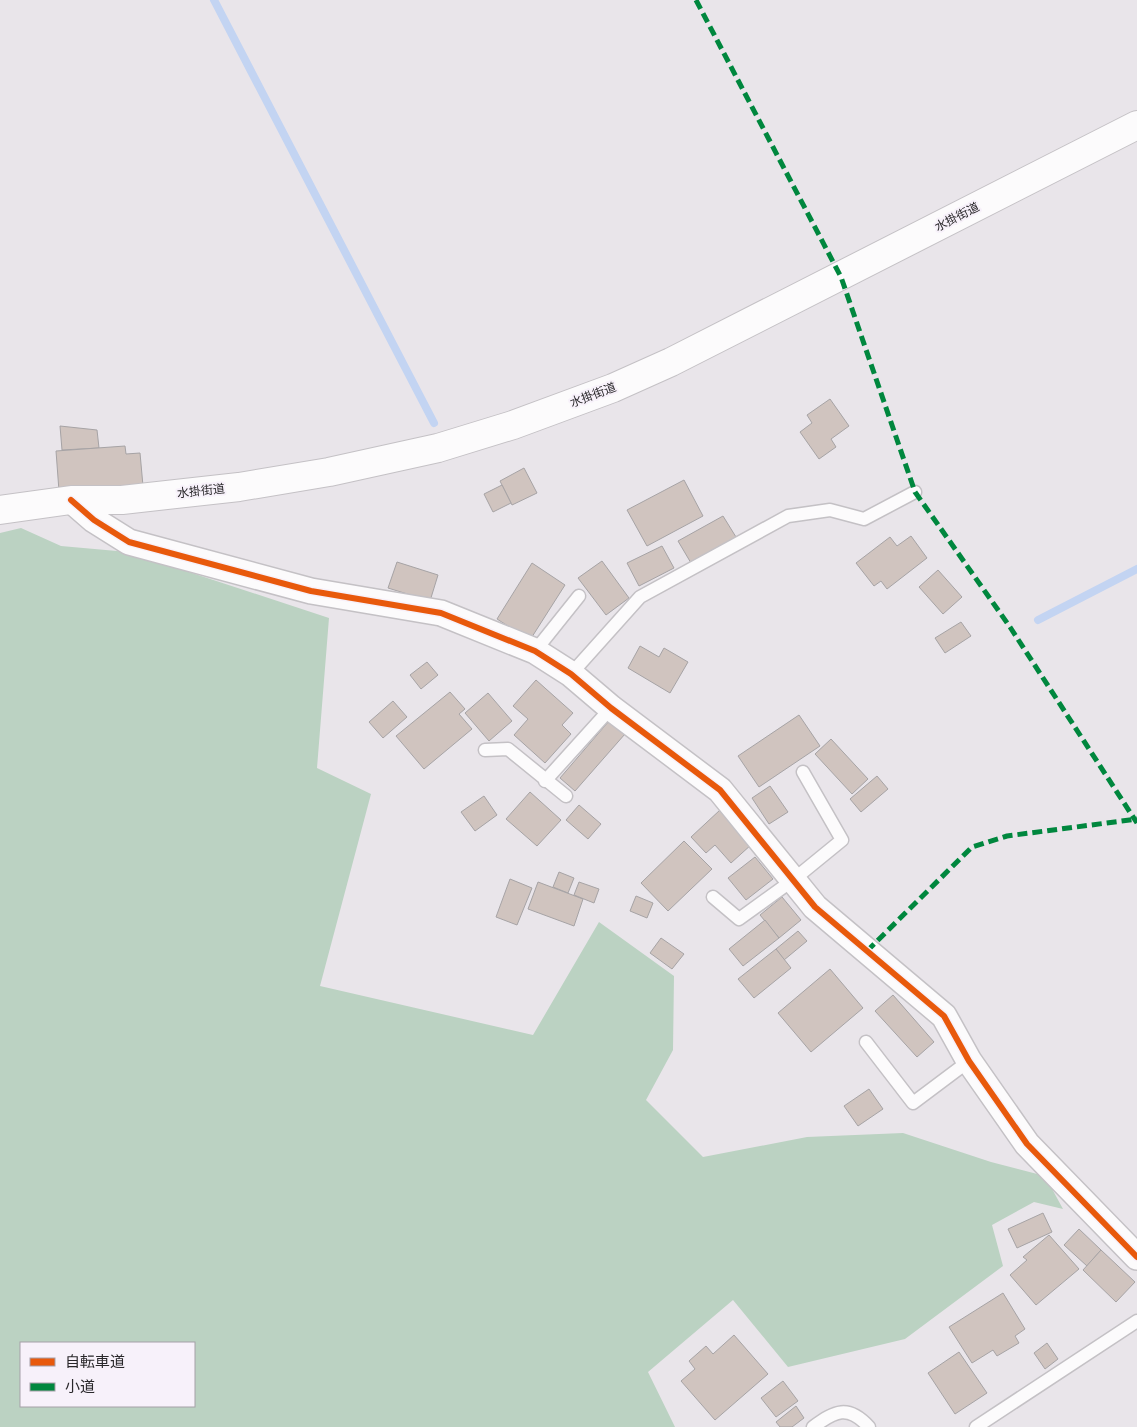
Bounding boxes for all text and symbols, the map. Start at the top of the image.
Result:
street label: 水掛街道 [932,200,982,234]
street label: 水掛街道 [568,380,618,410]
street label: 水掛街道 [176,482,226,500]
legend [20,1342,195,1407]
text: 自転車道 [65,1354,125,1370]
text: 小道 [65,1379,95,1395]

